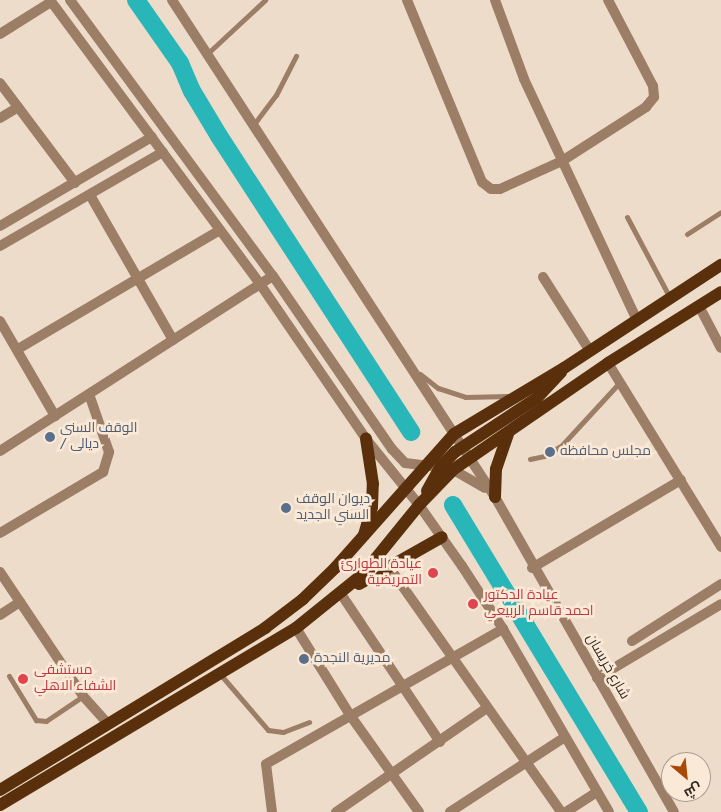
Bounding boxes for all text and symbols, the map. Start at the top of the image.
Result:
place label: الوقف السني / ديالى [60,421,137,454]
marker: الوقف السني / ديالى [44,431,56,443]
place label: مجلس محافظه [560,444,651,460]
marker: مجلس محافظه [544,446,556,458]
place label: ديوان الوقف السني الجديد [296,492,370,524]
marker: ديوان الوقف السني الجديد [280,502,292,514]
place label: عيادة الطوارئ التمريضية [341,557,422,590]
marker: عيادة الطوارئ التمريضية [426,566,440,580]
place label: عيادة الدكتور احمد قاسم الربيعي [484,588,593,620]
marker: عيادة الدكتور احمد قاسم الربيعي [466,597,480,611]
street label: شارع خريسان [582,631,632,703]
place label: مديرية النجدة [314,651,390,667]
marker: مديرية النجدة [298,653,310,665]
place label: مستشفى الشفاء الاهلي [34,663,116,696]
marker: مستشفى الشفاء الاهلي [16,672,30,686]
north arrow [661,752,711,802]
text: ش [681,778,705,802]

